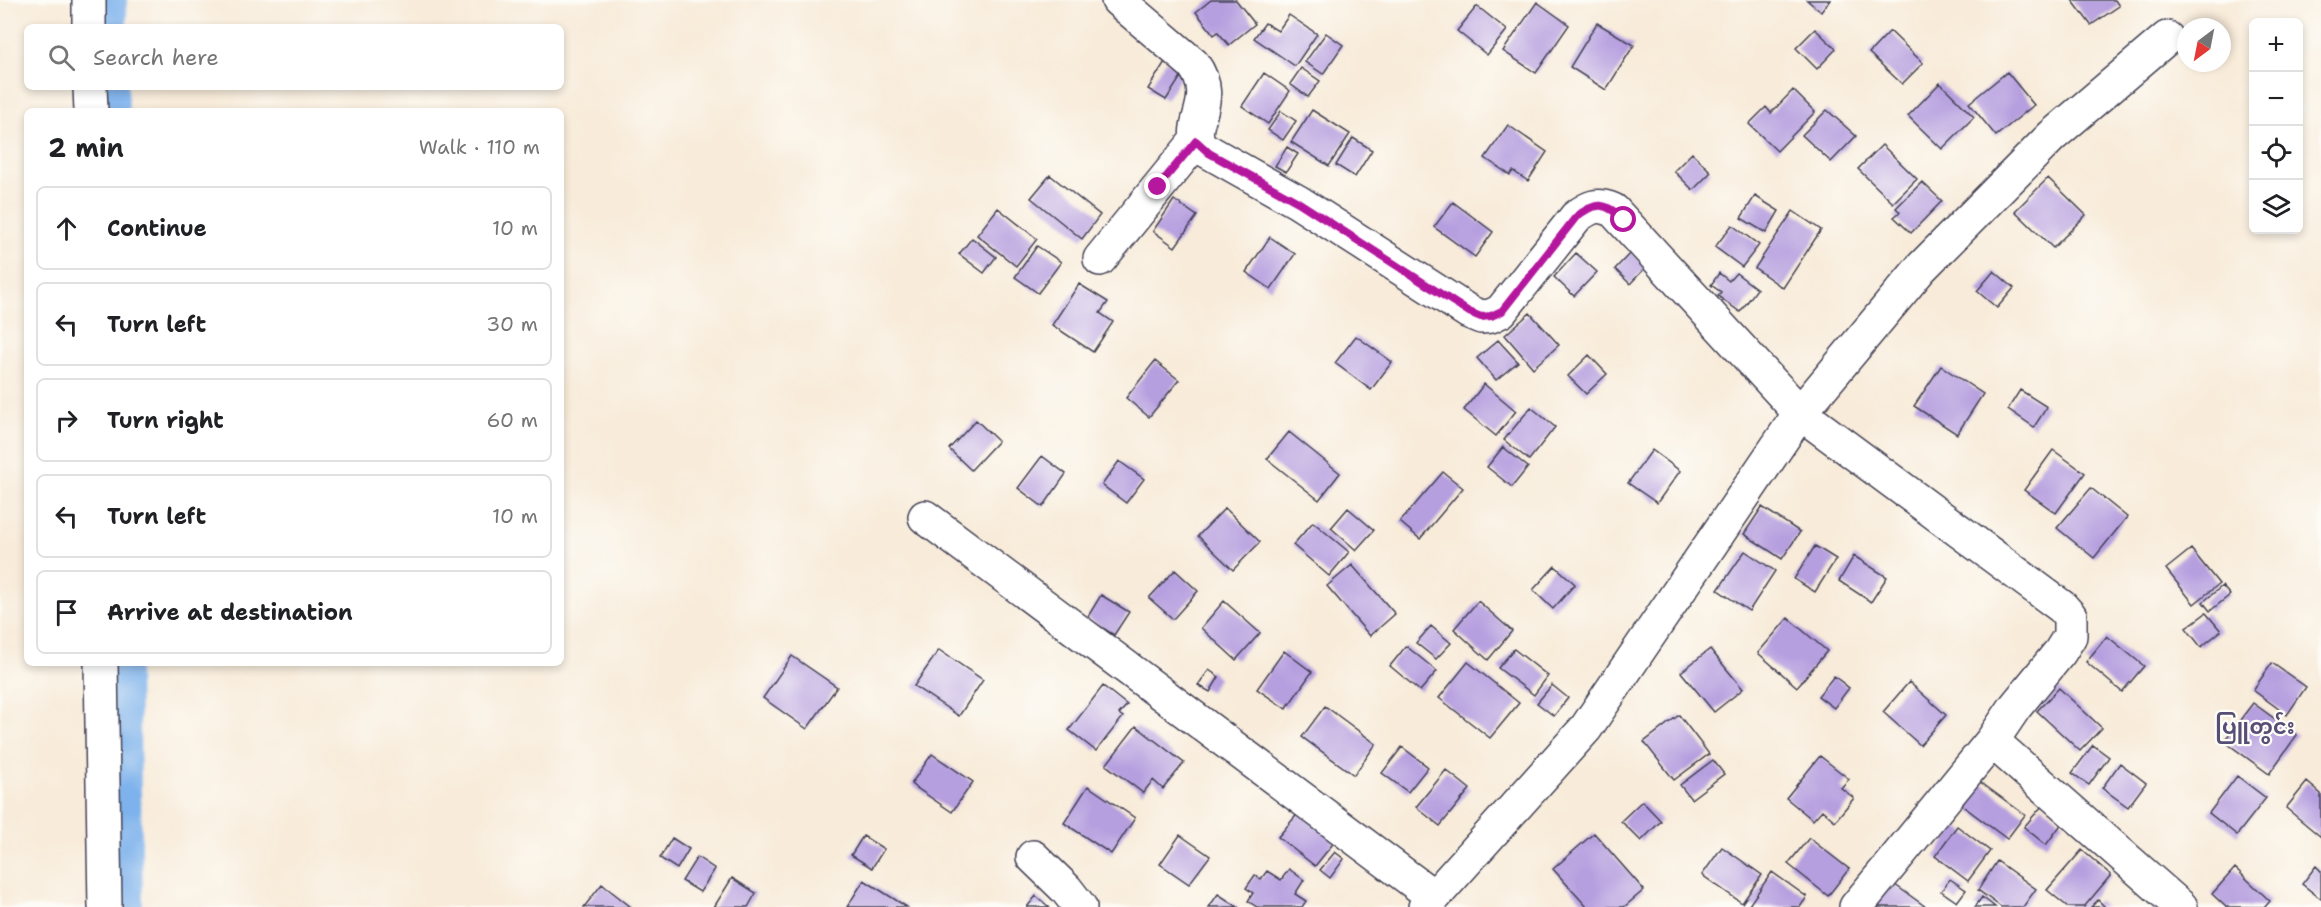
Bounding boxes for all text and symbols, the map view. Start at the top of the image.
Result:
north arrow [2177,18,2231,72]
map controls [2249,18,2303,234]
button: + [2249,18,2303,72]
search box [24,24,564,90]
icon: search [45,41,78,74]
text: Search here [93,43,219,72]
button: − [2249,72,2303,126]
button: locate [2249,126,2303,180]
text: 2 min [48,130,124,165]
text: Walk · 110 m [419,134,540,160]
route end [1144,173,1170,199]
button: layers [2249,180,2303,234]
route start [1610,206,1636,232]
icon: ahead [50,212,83,245]
text: Continue [107,214,207,243]
text: 10 m [492,215,538,241]
icon: left [50,308,83,341]
text: Turn left [107,310,206,339]
text: 30 m [486,311,538,337]
icon: right [50,404,83,437]
text: Turn right [107,406,224,435]
text: 60 m [486,407,538,433]
icon: left [50,500,83,533]
text: Turn left [107,502,206,531]
text: 10 m [492,503,538,529]
icon: arrive [50,596,83,629]
text: Arrive at destination [107,598,353,627]
district label: ပြူတွင်း [2215,711,2295,744]

